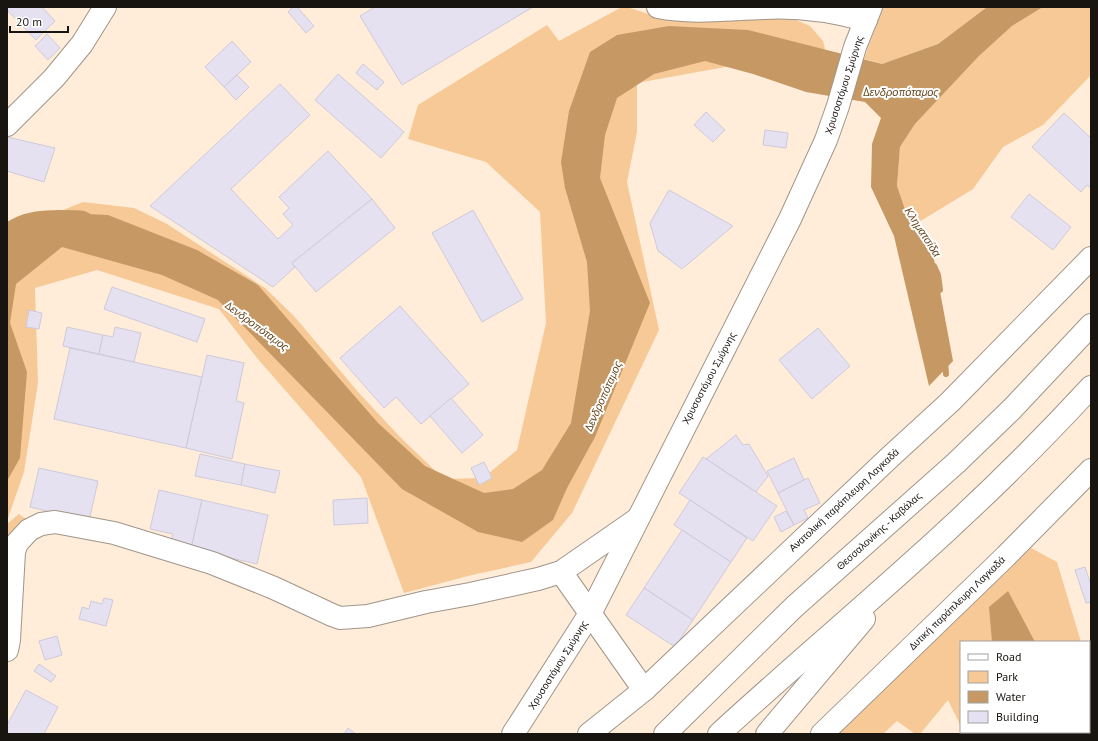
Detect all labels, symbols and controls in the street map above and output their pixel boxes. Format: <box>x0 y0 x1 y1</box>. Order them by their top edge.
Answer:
scale bar <box>10 8 68 34</box>
text: 20 m <box>16 14 42 29</box>
street label: Χρυσοστόμου Σμύρνης <box>822 34 866 136</box>
water label: Δενδροπόταμος <box>863 85 939 99</box>
water label: Κληματσίδα <box>902 205 945 260</box>
water label: Δενδροπόταμος <box>222 298 292 354</box>
street label: Χρυσοστόμου Σμύρνης <box>679 329 739 426</box>
water label: Δενδροπόταμος <box>581 358 625 433</box>
street label: Ανατολική παράπλευρη Λαγκαδά <box>786 445 902 554</box>
street label: Θεσσαλονίκης - Καβάλας <box>834 489 924 573</box>
street label: Δυτική παράπλευρη Λαγκαδά <box>906 553 1008 653</box>
street label: Χρυσοστόμου Σμύρνης <box>525 618 591 712</box>
legend <box>960 641 1090 733</box>
text: Road <box>996 649 1021 664</box>
text: Park <box>996 669 1018 684</box>
text: Water <box>996 689 1026 704</box>
text: Building <box>996 709 1039 724</box>

